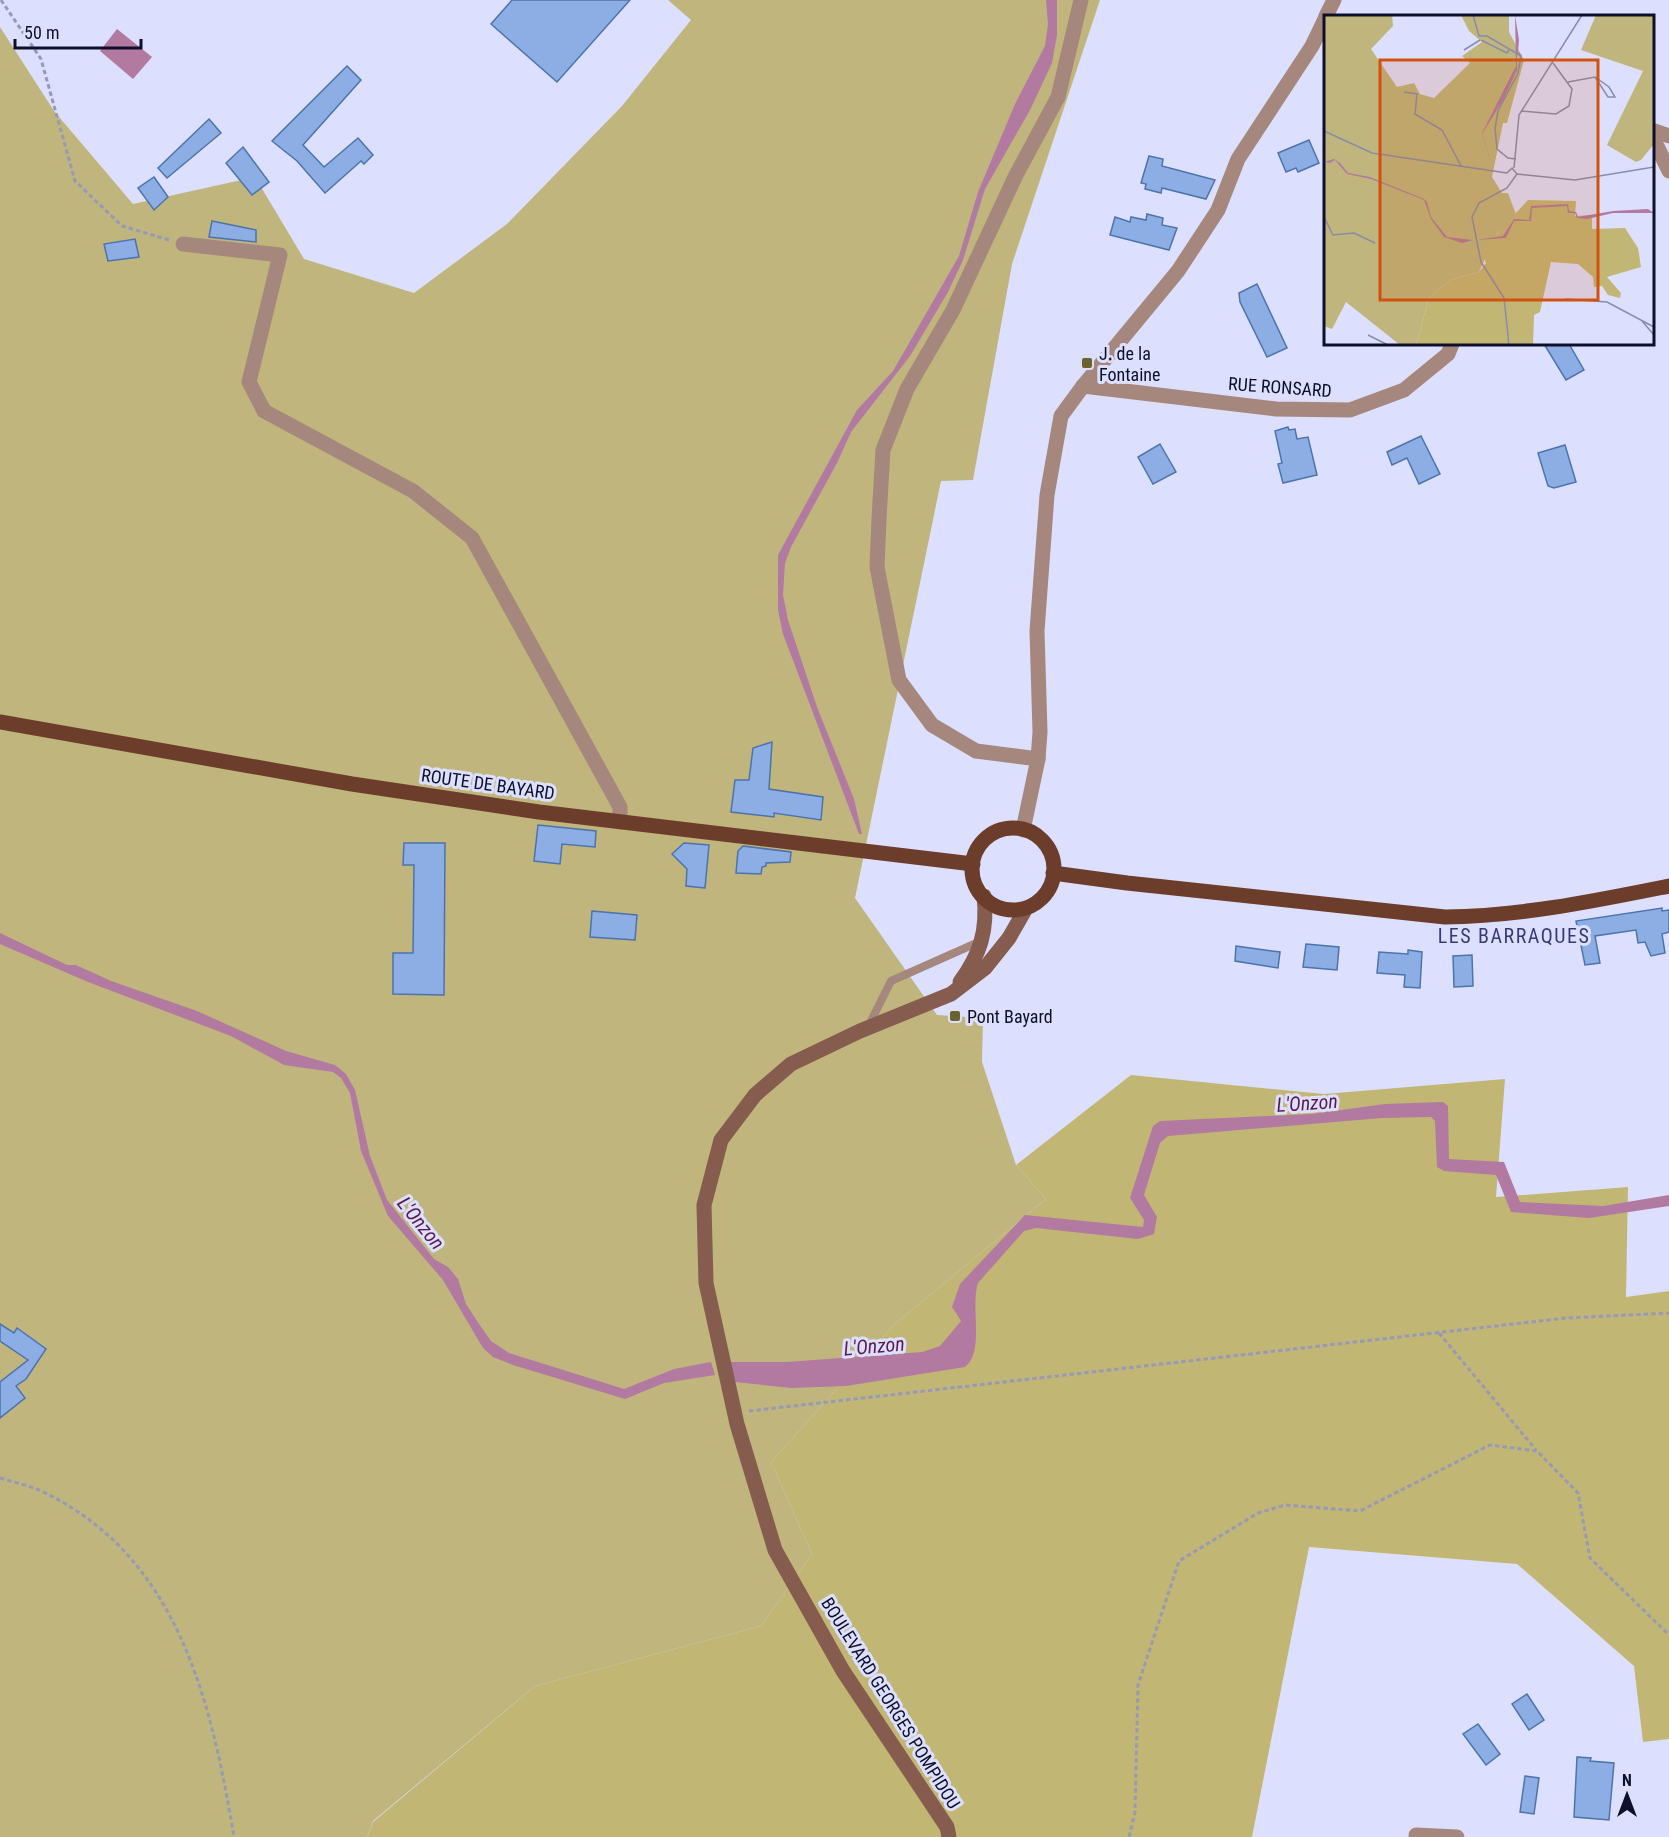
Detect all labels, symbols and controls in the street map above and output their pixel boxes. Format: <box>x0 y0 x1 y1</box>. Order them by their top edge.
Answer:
scale bar <box>15 12 141 50</box>
inset map <box>1324 15 1654 345</box>
text: 50 m <box>24 22 59 43</box>
place label: J. de la Fontaine <box>1099 343 1160 385</box>
marker: J. de la Fontaine <box>1080 356 1094 370</box>
street label: RUE RONSARD <box>1227 373 1333 401</box>
street label: ROUTE DE BAYARD <box>420 764 556 804</box>
district label: LES BARRAQUES <box>1438 924 1590 948</box>
place label: Pont Bayard <box>967 1006 1053 1027</box>
marker: Pont Bayard <box>948 1009 962 1023</box>
water label: L'Onzon <box>1276 1089 1338 1117</box>
water label: L'Onzon <box>392 1192 450 1254</box>
water label: L'Onzon <box>842 1331 906 1361</box>
street label: BOULEVARD GEORGES POMPIDOU <box>817 1594 965 1812</box>
north arrow <box>1597 1765 1657 1825</box>
text: N <box>1622 1771 1632 1790</box>

